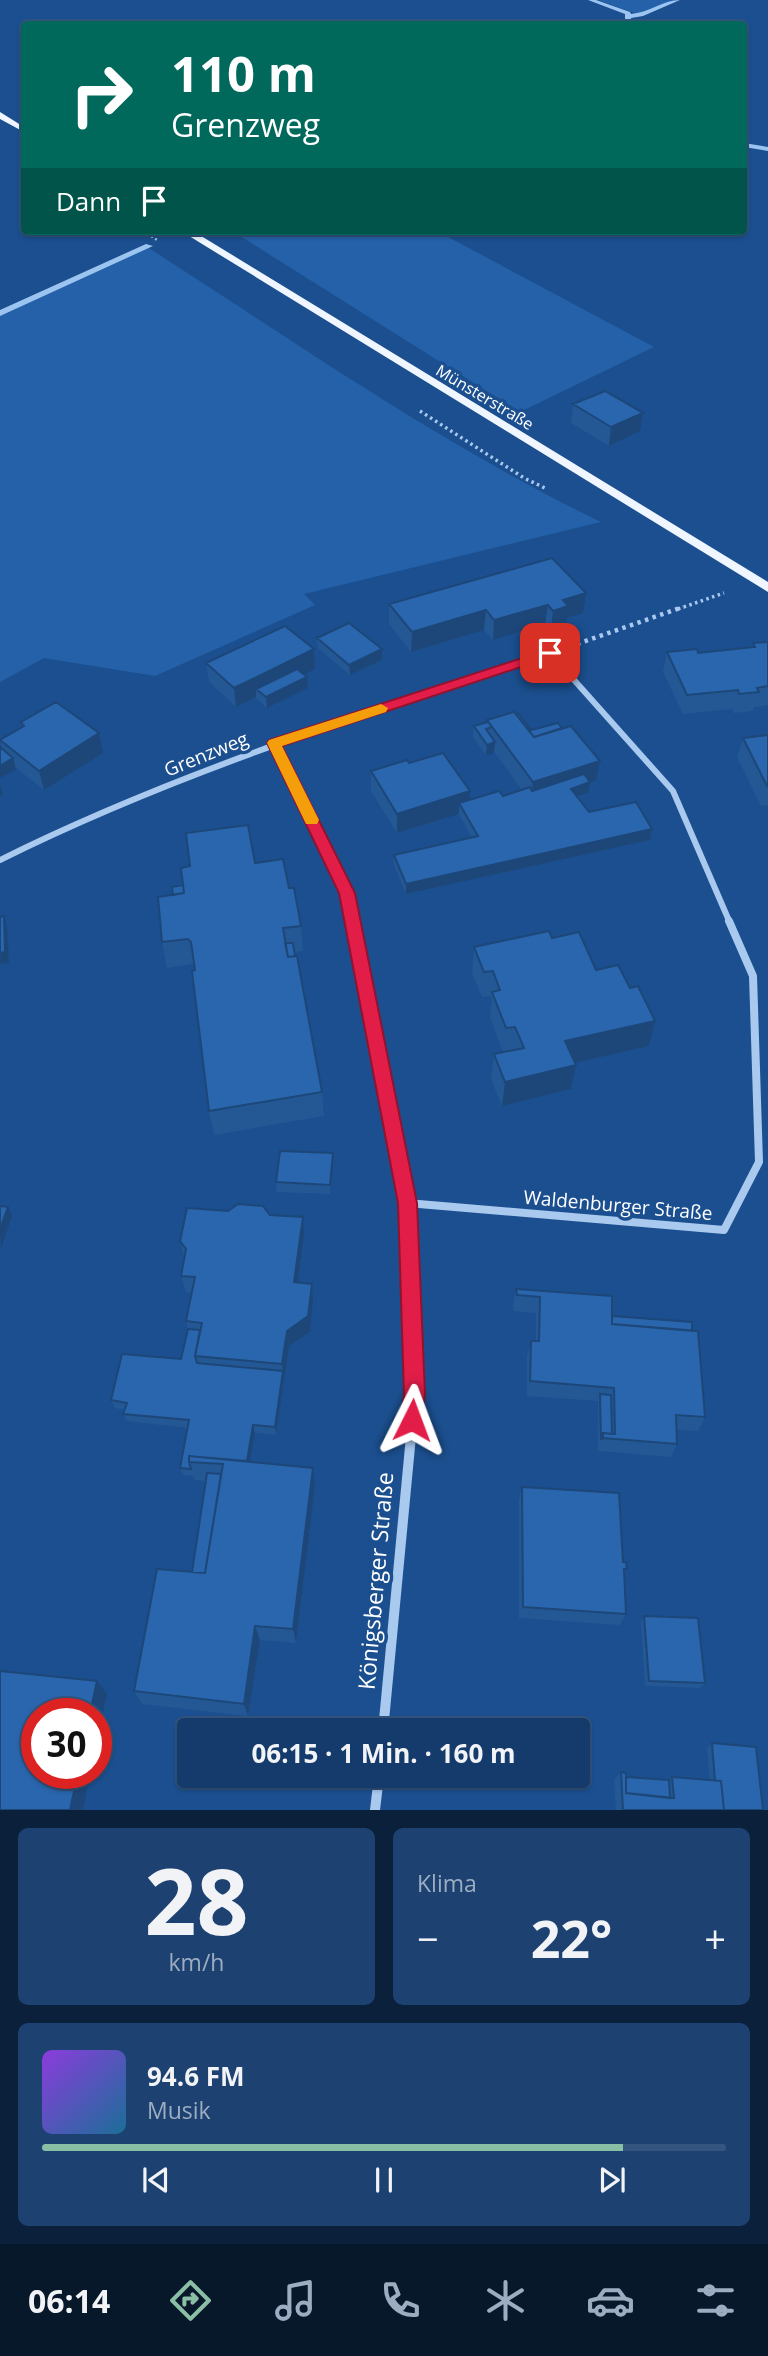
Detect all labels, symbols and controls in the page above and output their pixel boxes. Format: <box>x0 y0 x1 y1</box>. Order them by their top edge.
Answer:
text: 110 m <box>171 40 316 106</box>
icon: right <box>56 49 147 140</box>
text: Grenzweg <box>171 103 320 146</box>
icon: arrive <box>135 182 173 220</box>
text: Dann <box>56 183 121 219</box>
street label: Münsterstraße <box>432 359 538 435</box>
pin <box>520 623 580 683</box>
icon: arrive <box>531 634 569 672</box>
street label: Grenzweg <box>160 725 252 783</box>
street label: Waldenburger Straße <box>522 1184 714 1226</box>
position arrow <box>375 1383 449 1457</box>
street label: Königsberger Straße <box>350 1471 400 1691</box>
speed limit sign: 30 <box>21 1698 112 1789</box>
text: 06:15 · 1 Min. · 160 m <box>251 1735 516 1771</box>
text: 28 <box>144 1838 249 1962</box>
text: Klima <box>417 1867 477 1899</box>
text: 22° <box>531 1902 612 1973</box>
text: − <box>417 1912 439 1964</box>
text: + <box>704 1912 726 1964</box>
text: km/h <box>169 1946 224 1978</box>
text: 94.6 FM <box>147 2058 245 2094</box>
text: Musik <box>147 2094 211 2126</box>
icon: previous <box>137 2161 175 2199</box>
icon: pause <box>365 2161 403 2199</box>
icon: next <box>593 2161 631 2199</box>
icon: directions <box>166 2276 215 2325</box>
icon: music <box>271 2276 320 2325</box>
icon: phone <box>376 2276 425 2325</box>
icon: climate <box>481 2276 530 2325</box>
icon: car <box>586 2276 635 2325</box>
icon: filters <box>691 2276 740 2325</box>
text: 06:14 <box>28 2279 110 2322</box>

